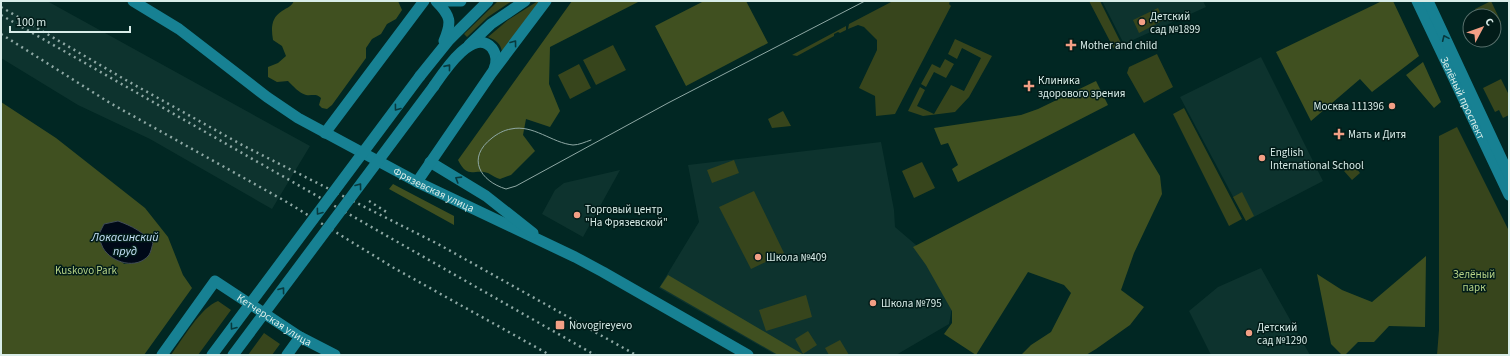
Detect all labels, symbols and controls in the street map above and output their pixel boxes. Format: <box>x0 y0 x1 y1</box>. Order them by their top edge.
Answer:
scale bar <box>10 8 130 34</box>
north arrow <box>1462 8 1502 48</box>
place label: Детский сад №1899 <box>1150 9 1200 37</box>
text: 100 m <box>16 14 46 31</box>
text: С <box>1481 14 1497 30</box>
marker: Детский сад №1899 <box>1137 17 1147 27</box>
one-way arrow <box>1442 35 1450 42</box>
place label: Mother and child <box>1080 38 1157 53</box>
marker: Mother and child <box>1065 39 1077 51</box>
one-way arrow <box>509 40 517 47</box>
street label: Зелёный проспект <box>1436 54 1488 142</box>
one-way arrow <box>443 65 450 72</box>
place label: Клиника здорового зрения <box>1038 73 1125 101</box>
marker: Клиника здорового зрения <box>1023 80 1035 92</box>
place label: Москва 111396 <box>1313 99 1385 114</box>
marker: Москва 111396 <box>1387 101 1397 111</box>
one-way arrow <box>394 103 401 110</box>
place label: Мать и Дитя <box>1348 127 1406 142</box>
marker: Мать и Дитя <box>1333 128 1345 140</box>
place label: English International School <box>1270 145 1364 173</box>
marker: English International School <box>1257 153 1267 163</box>
street label: Фрязевская улица <box>390 164 477 216</box>
one-way arrow <box>455 176 462 184</box>
one-way arrow <box>355 183 362 190</box>
place label: Торговый центр "На Фрязевской" <box>585 202 668 230</box>
one-way arrow <box>317 207 324 214</box>
marker: Торговый центр "На Фрязевской" <box>572 210 582 220</box>
water label: Локасинский пруд <box>91 229 158 260</box>
place label: Школа №409 <box>766 250 827 265</box>
marker: Школа №409 <box>753 252 763 262</box>
park label: Kuskovo Park <box>55 263 117 278</box>
park label: Зелёный парк <box>1453 267 1495 295</box>
one-way arrow <box>277 287 285 294</box>
street label: Кетчерская улица <box>234 290 314 350</box>
place label: Школа №795 <box>881 296 942 311</box>
marker: Школа №795 <box>868 298 878 308</box>
place label: Novogireyevo <box>569 318 632 333</box>
marker: Novogireyevo <box>554 319 566 331</box>
place label: Детский сад №1290 <box>1257 320 1307 348</box>
one-way arrow <box>231 323 238 330</box>
marker: Детский сад №1290 <box>1244 328 1254 338</box>

